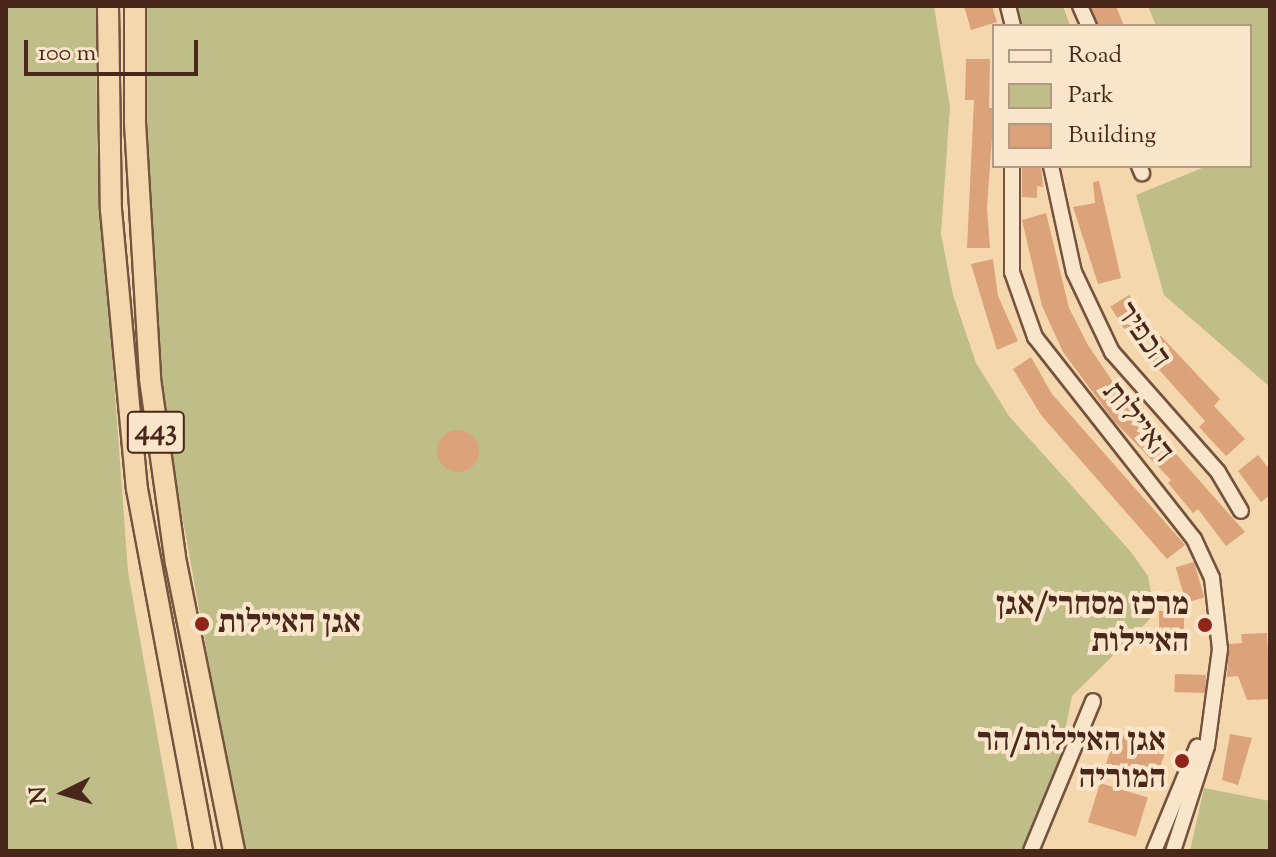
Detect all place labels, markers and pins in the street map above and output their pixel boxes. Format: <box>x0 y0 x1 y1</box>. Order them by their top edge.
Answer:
place label: מרכז מסחרי/אגן האיילות <box>996 588 1189 663</box>
place label: אגן האיילות <box>218 605 361 643</box>
marker: אגן האיילות <box>193 615 211 633</box>
marker: מרכז מסחרי/אגן האיילות <box>1196 616 1214 634</box>
place label: אגן האיילות/הר המוריה <box>977 724 1166 799</box>
marker: אגן האיילות/הר המוריה <box>1173 752 1191 770</box>

